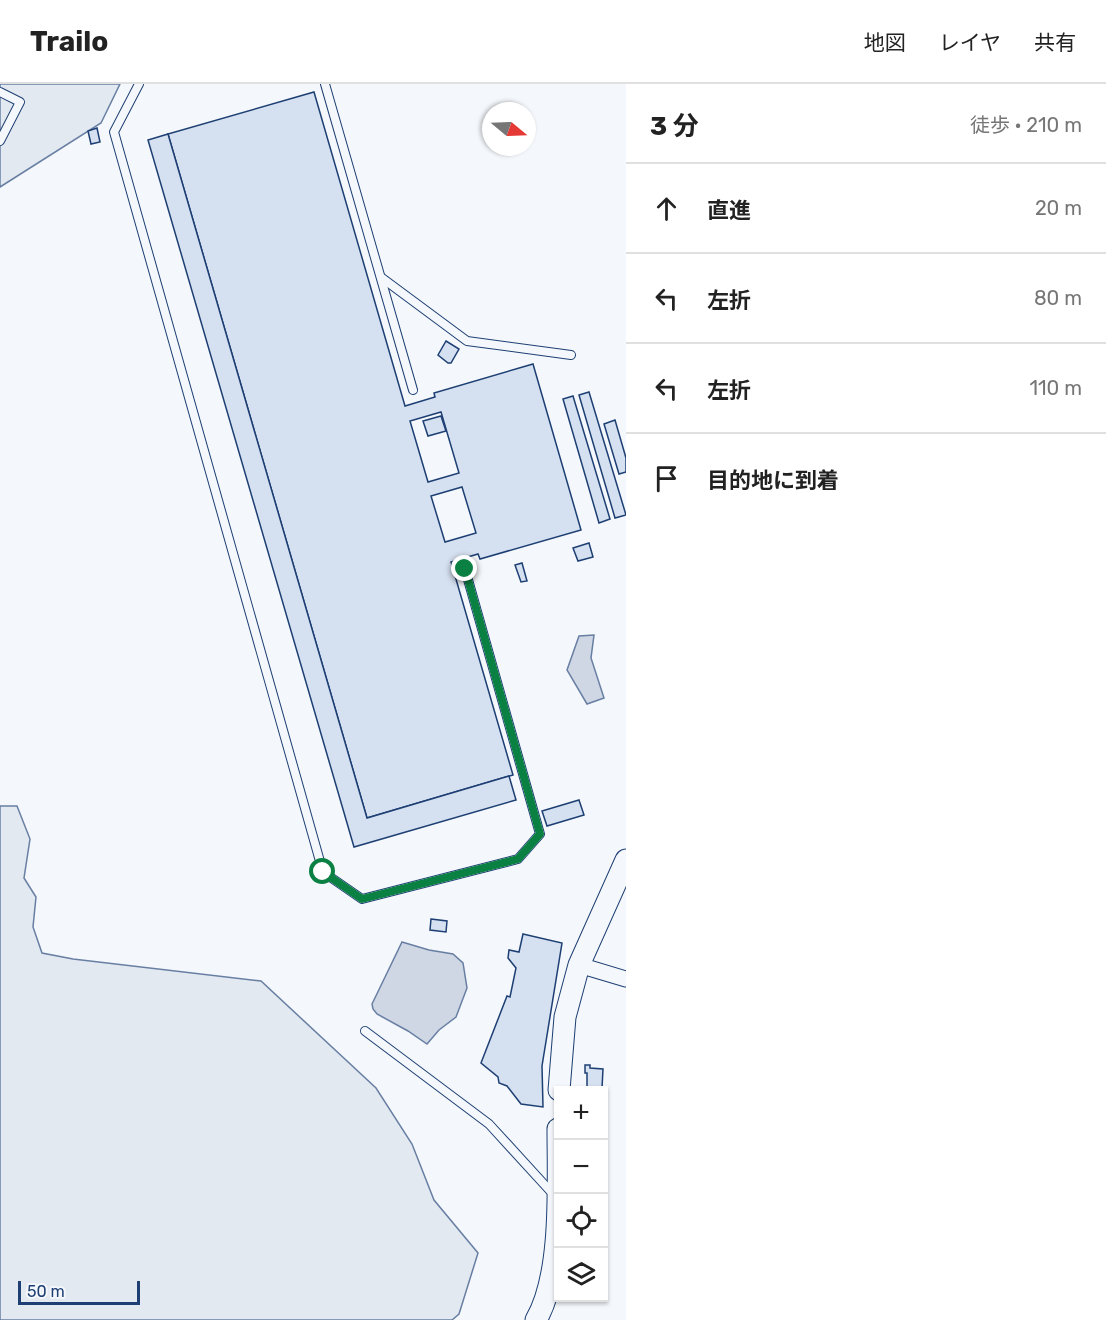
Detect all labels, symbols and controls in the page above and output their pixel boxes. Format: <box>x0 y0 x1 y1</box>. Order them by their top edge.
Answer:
text: Trailo <box>30 25 108 58</box>
text: 地図 <box>864 30 906 55</box>
text: レイヤ <box>939 30 1001 55</box>
text: 共有 <box>1034 30 1076 55</box>
north arrow <box>482 102 536 156</box>
text: 3 分 <box>650 111 699 142</box>
text: 徒歩 · 210 m <box>970 113 1082 137</box>
icon: ahead <box>650 192 683 225</box>
text: 20 m <box>1035 196 1082 220</box>
text: 直進 <box>707 197 751 224</box>
icon: left <box>650 282 683 315</box>
text: 80 m <box>1034 286 1082 310</box>
text: 左折 <box>707 287 751 314</box>
icon: left <box>650 372 683 405</box>
text: 110 m <box>1030 376 1082 400</box>
text: 左折 <box>707 377 751 404</box>
icon: arrive <box>650 462 683 495</box>
text: 目的地に到着 <box>707 467 839 494</box>
route end <box>451 555 477 581</box>
route start <box>309 858 335 884</box>
map controls <box>554 1086 608 1302</box>
button: + <box>554 1086 608 1140</box>
button: − <box>554 1140 608 1194</box>
button: locate <box>554 1194 608 1248</box>
button: layers <box>554 1248 608 1302</box>
scale bar <box>18 1278 140 1306</box>
text: 50 m <box>27 1282 65 1301</box>

